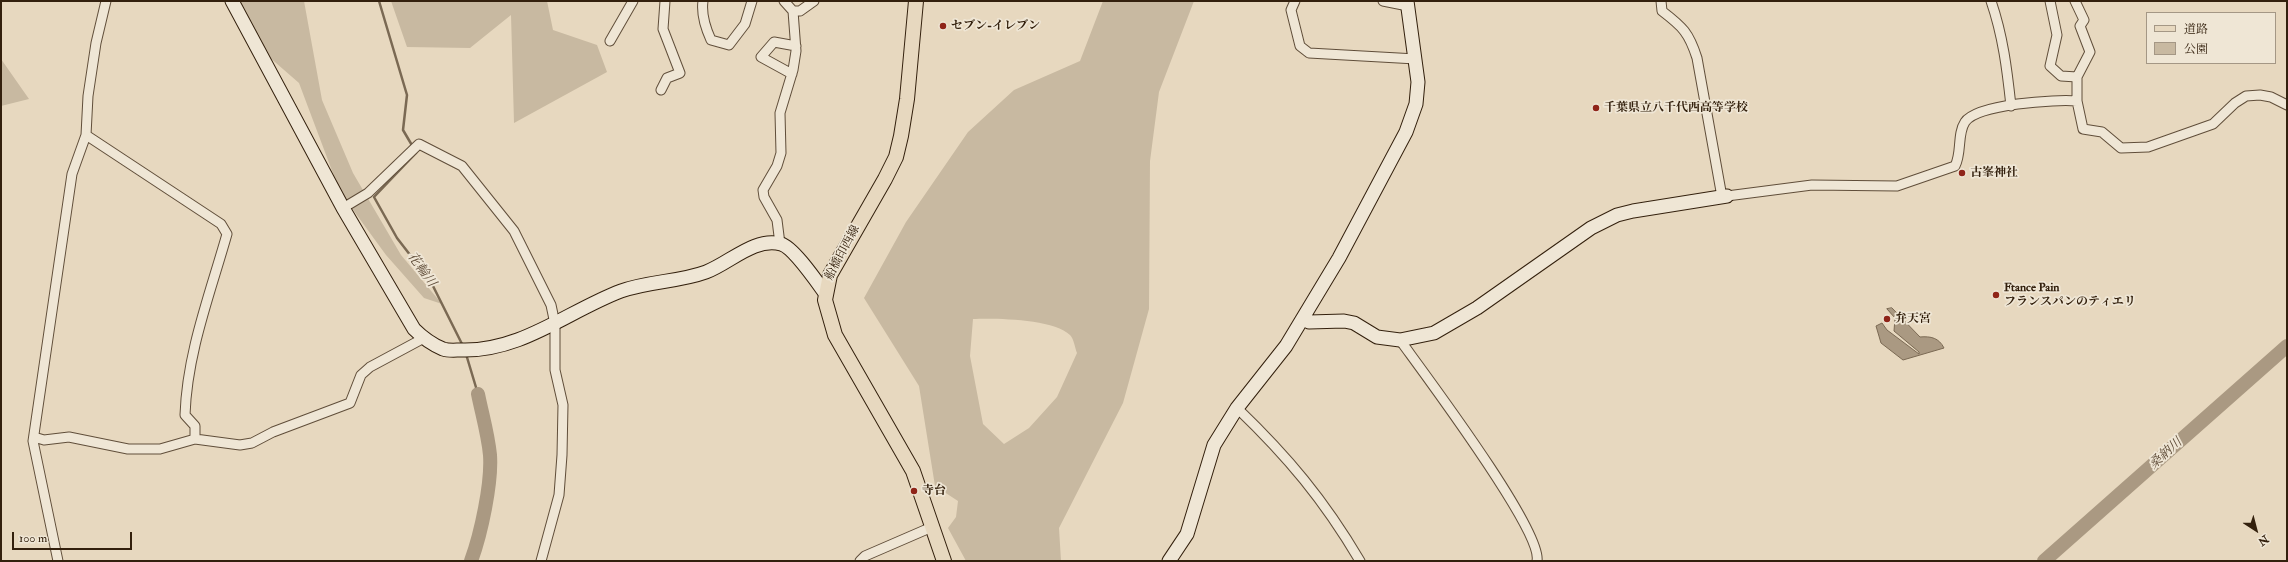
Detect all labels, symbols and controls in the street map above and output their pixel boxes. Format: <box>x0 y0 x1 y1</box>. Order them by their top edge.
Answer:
legend <box>2146 12 2276 64</box>
place label: セブン-イレブン <box>951 19 1040 33</box>
marker: セブン-イレブン <box>938 21 948 31</box>
text: 道路 <box>2184 22 2208 37</box>
text: 公園 <box>2184 42 2208 57</box>
place label: 千葉県立八千代西高等学校 <box>1604 101 1748 115</box>
marker: 千葉県立八千代西高等学校 <box>1591 103 1601 113</box>
place label: 古峯神社 <box>1970 166 2018 180</box>
marker: 古峯神社 <box>1957 168 1967 178</box>
street label: 船橋印西線 <box>823 223 863 283</box>
water label: 花輪川 <box>403 250 439 290</box>
place label: Ftance Pain フランスパンのティエリ <box>2004 281 2136 309</box>
marker: Ftance Pain フランスパンのティエリ <box>1991 290 2001 300</box>
place label: 弁天宮 <box>1895 312 1931 326</box>
marker: 弁天宮 <box>1882 314 1892 324</box>
water label: 桑納川 <box>2146 435 2186 473</box>
place label: 寺台 <box>922 484 946 498</box>
marker: 寺台 <box>909 486 919 496</box>
north arrow <box>2236 510 2276 550</box>
scale bar <box>14 524 134 550</box>
text: 100 m <box>19 531 47 546</box>
text: N <box>2256 532 2271 548</box>

